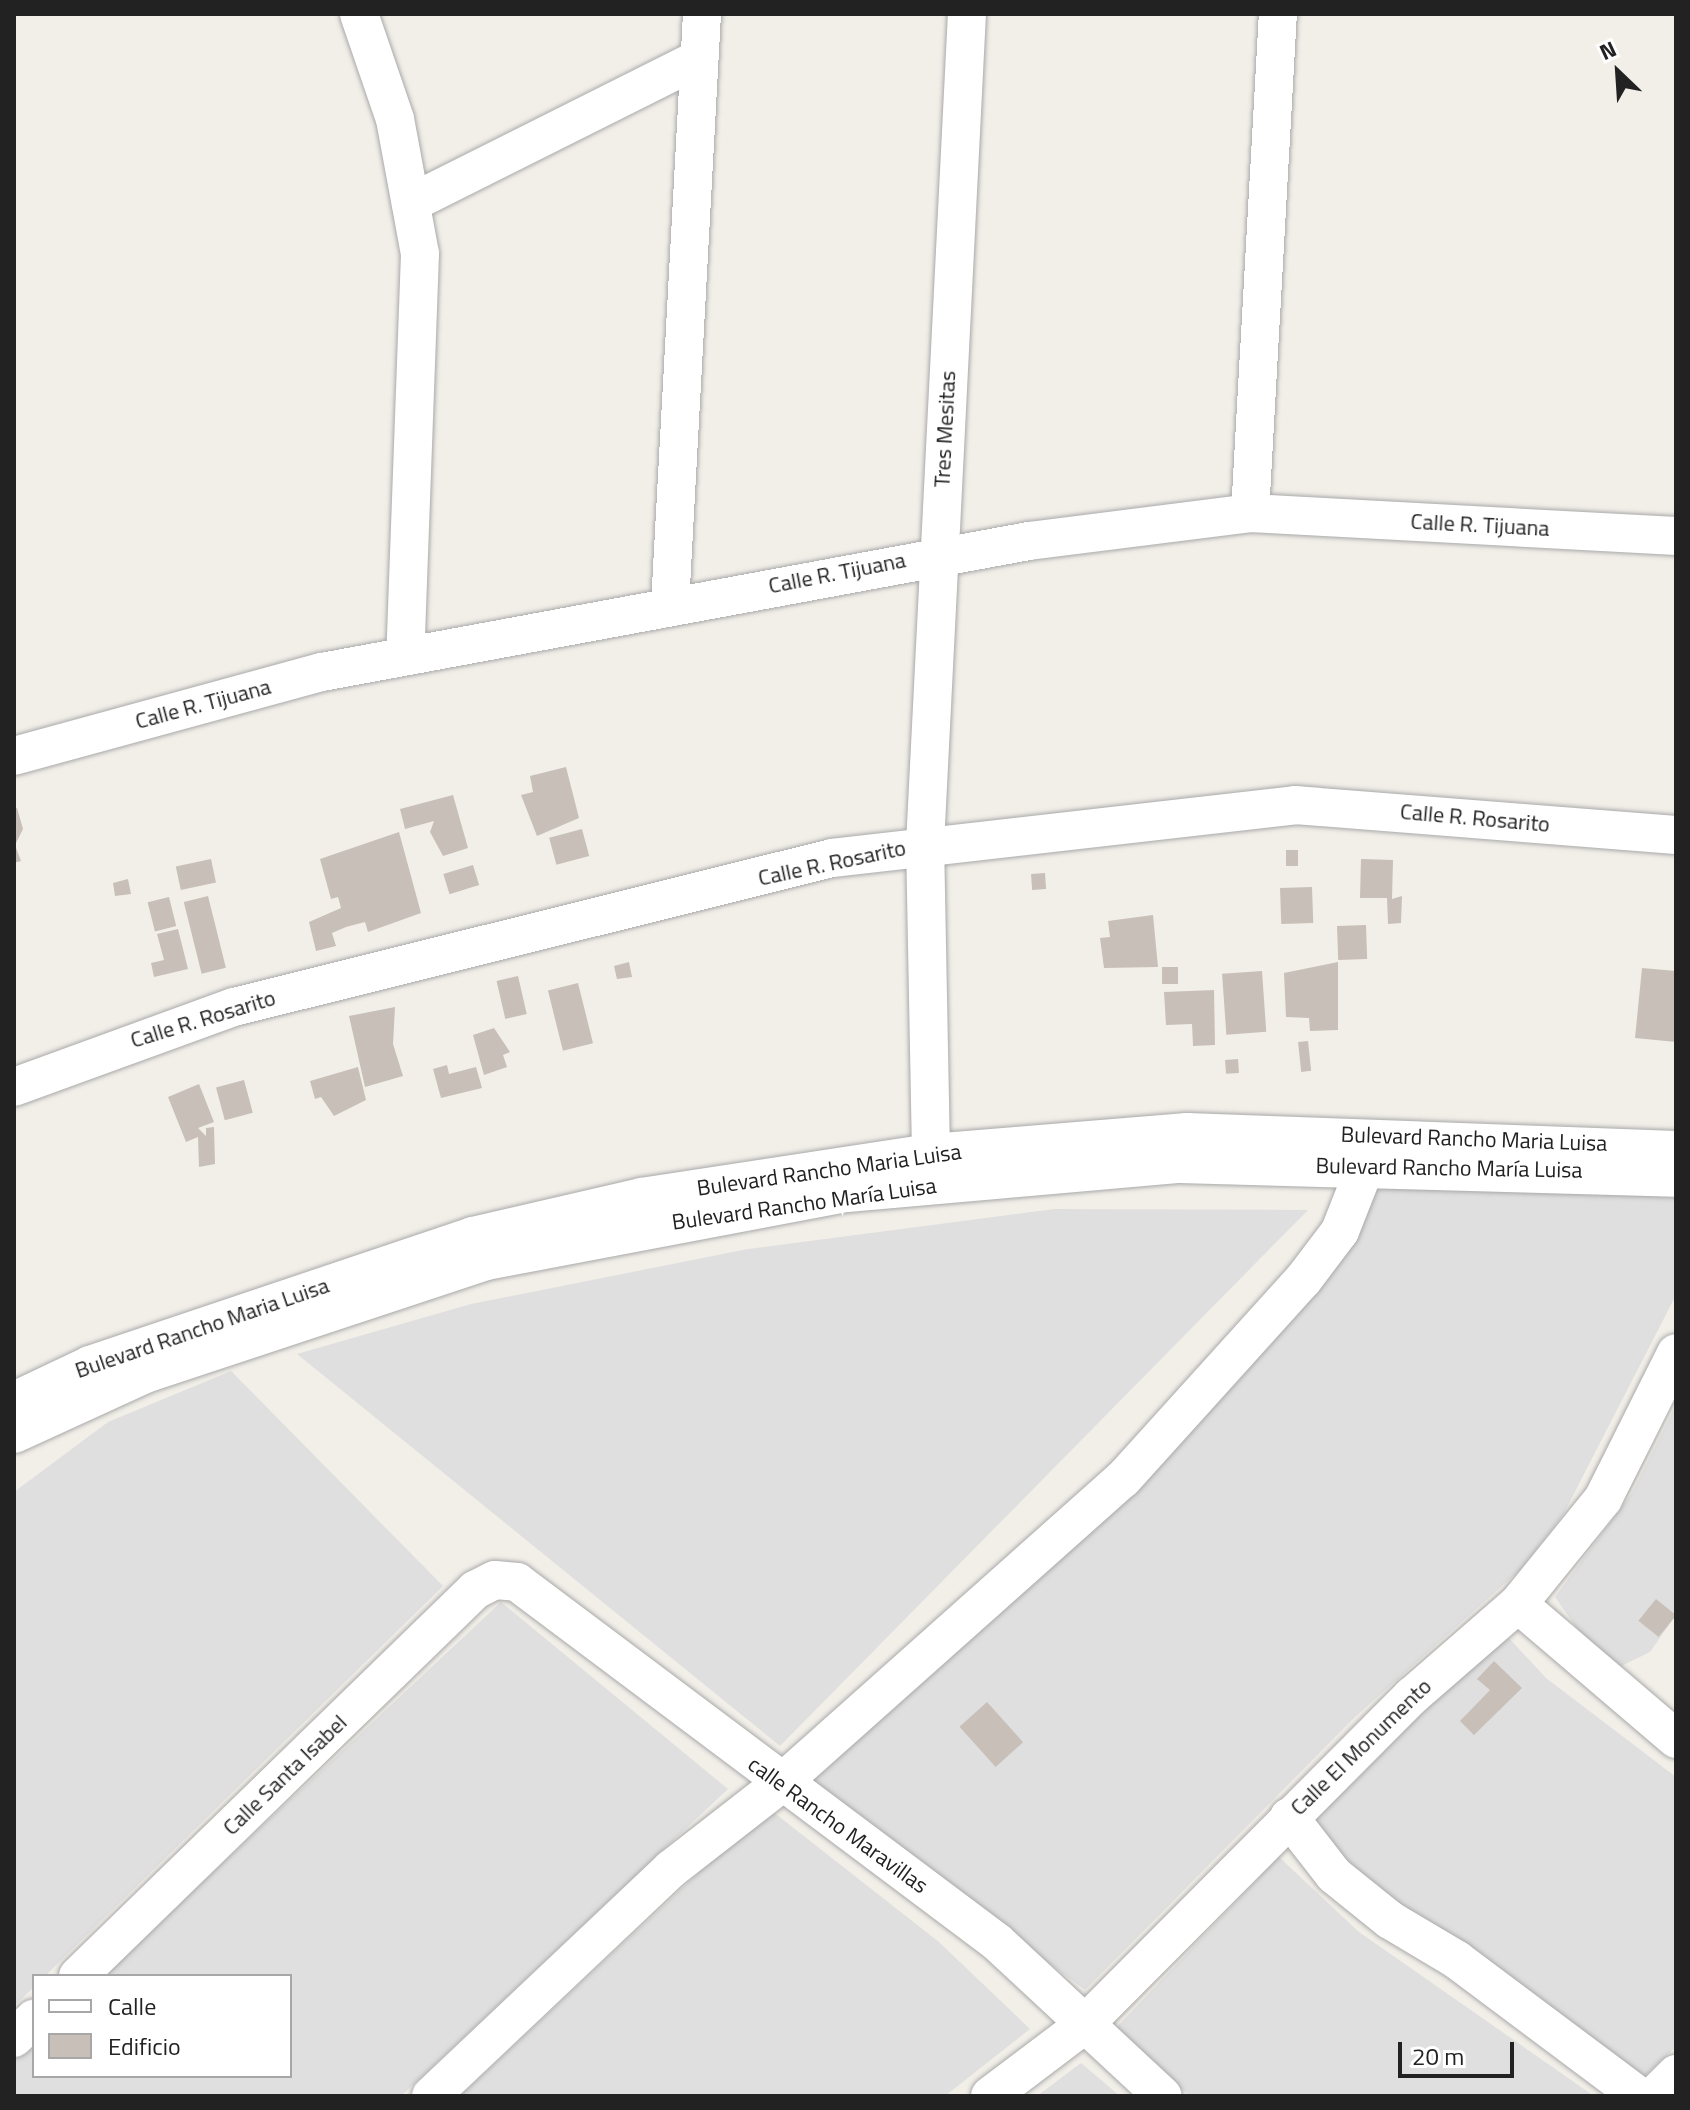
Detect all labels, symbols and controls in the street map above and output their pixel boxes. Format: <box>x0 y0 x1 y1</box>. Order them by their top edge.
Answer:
north arrow <box>1578 32 1658 112</box>
text: N <box>1594 32 1622 69</box>
street label: Tres Mesitas <box>929 370 961 488</box>
street label: Calle R. Tijuana <box>1410 508 1550 542</box>
street label: Calle R. Tijuana <box>766 547 908 599</box>
street label: Calle R. Tijuana <box>132 673 274 735</box>
street label: Calle R. Rosarito <box>1399 798 1551 838</box>
street label: Calle R. Rosarito <box>756 834 908 892</box>
street label: Calle R. Rosarito <box>127 984 279 1054</box>
street label: Bulevard Rancho Maria Luisa <box>1340 1121 1608 1157</box>
street label: Bulevard Rancho Maria Luisa <box>695 1138 963 1202</box>
street label: Bulevard Rancho María Luisa <box>1315 1152 1583 1184</box>
street label: Bulevard Rancho María Luisa <box>670 1172 938 1236</box>
street label: Bulevard Rancho Maria Luisa <box>72 1272 332 1384</box>
street label: Calle El Monumento <box>1285 1673 1437 1821</box>
street label: Calle Santa Isabel <box>218 1709 352 1841</box>
street label: calle Rancho Maravillas <box>743 1751 933 1899</box>
legend <box>32 1974 292 2078</box>
text: Calle <box>108 1988 156 2024</box>
scale bar <box>1402 2026 1518 2076</box>
text: Edificio <box>108 2028 181 2064</box>
text: 20 m <box>1412 2038 1464 2074</box>

